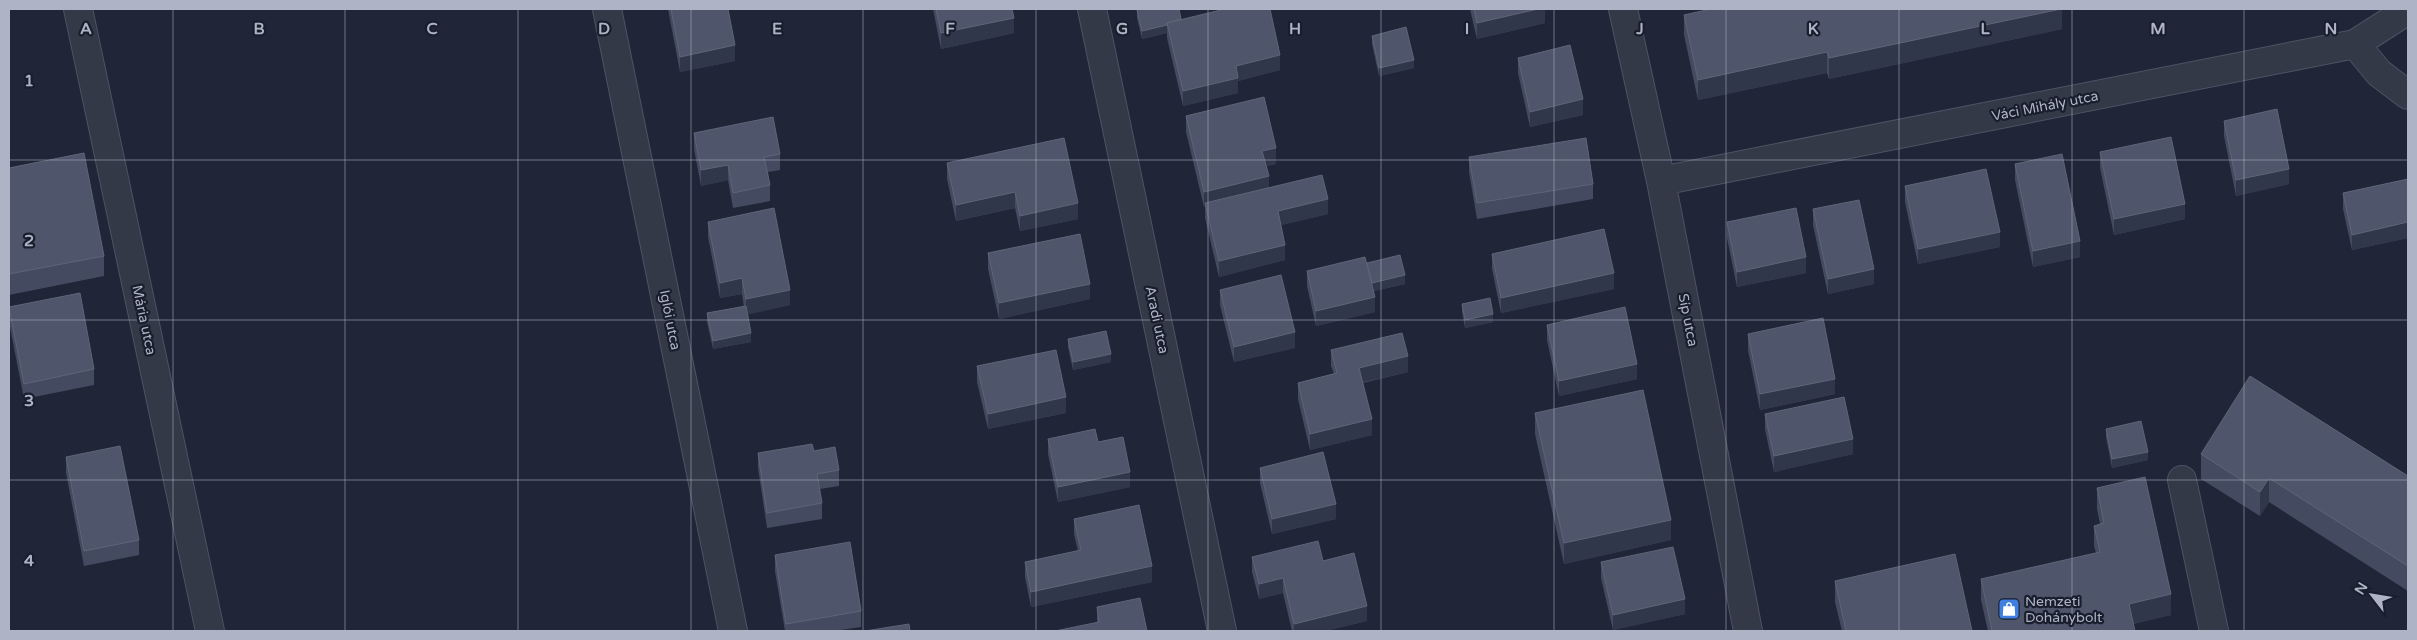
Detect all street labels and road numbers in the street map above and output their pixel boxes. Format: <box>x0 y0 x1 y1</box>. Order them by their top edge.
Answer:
street label: Váci Mihály utca <box>1990 87 2100 125</box>
street label: Mária utca <box>128 284 160 356</box>
street label: Aradi utca <box>1142 285 1172 355</box>
street label: Iglói utca <box>656 289 684 351</box>
street label: Síp utca <box>1675 292 1701 348</box>

